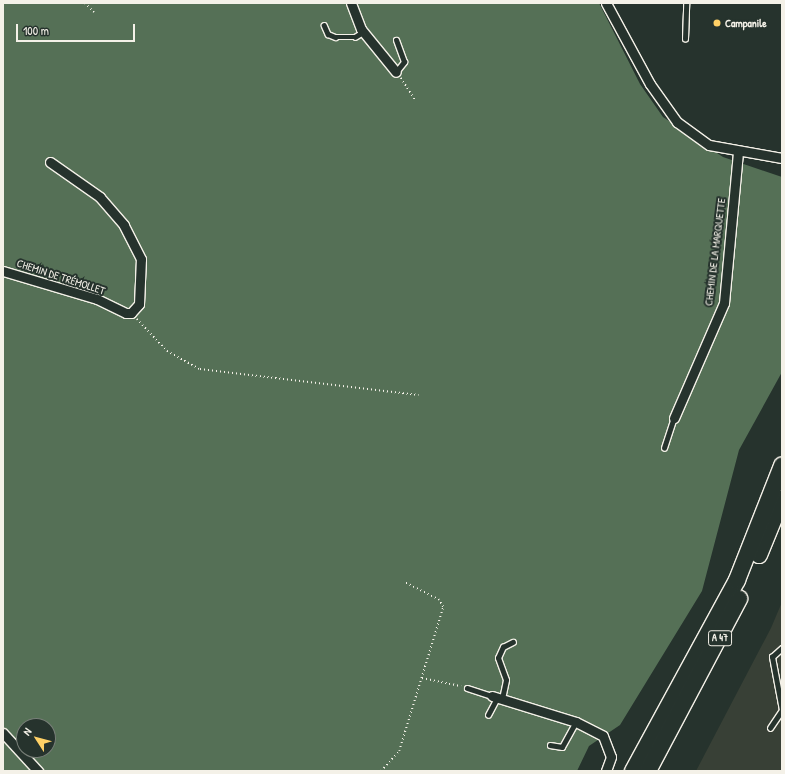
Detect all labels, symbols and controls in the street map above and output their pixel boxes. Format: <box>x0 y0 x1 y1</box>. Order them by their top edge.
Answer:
scale bar <box>18 16 137 42</box>
place label: Campanile <box>725 16 767 30</box>
marker: Campanile <box>712 18 722 28</box>
text: 100 m <box>23 22 49 39</box>
street label: CHEMIN DE LA MARQUETTE <box>702 197 728 307</box>
street label: CHEMIN DE TRÉMOLLET <box>15 257 107 297</box>
road number: A 47 <box>708 630 732 646</box>
north arrow <box>16 718 56 758</box>
text: N <box>20 725 34 738</box>

